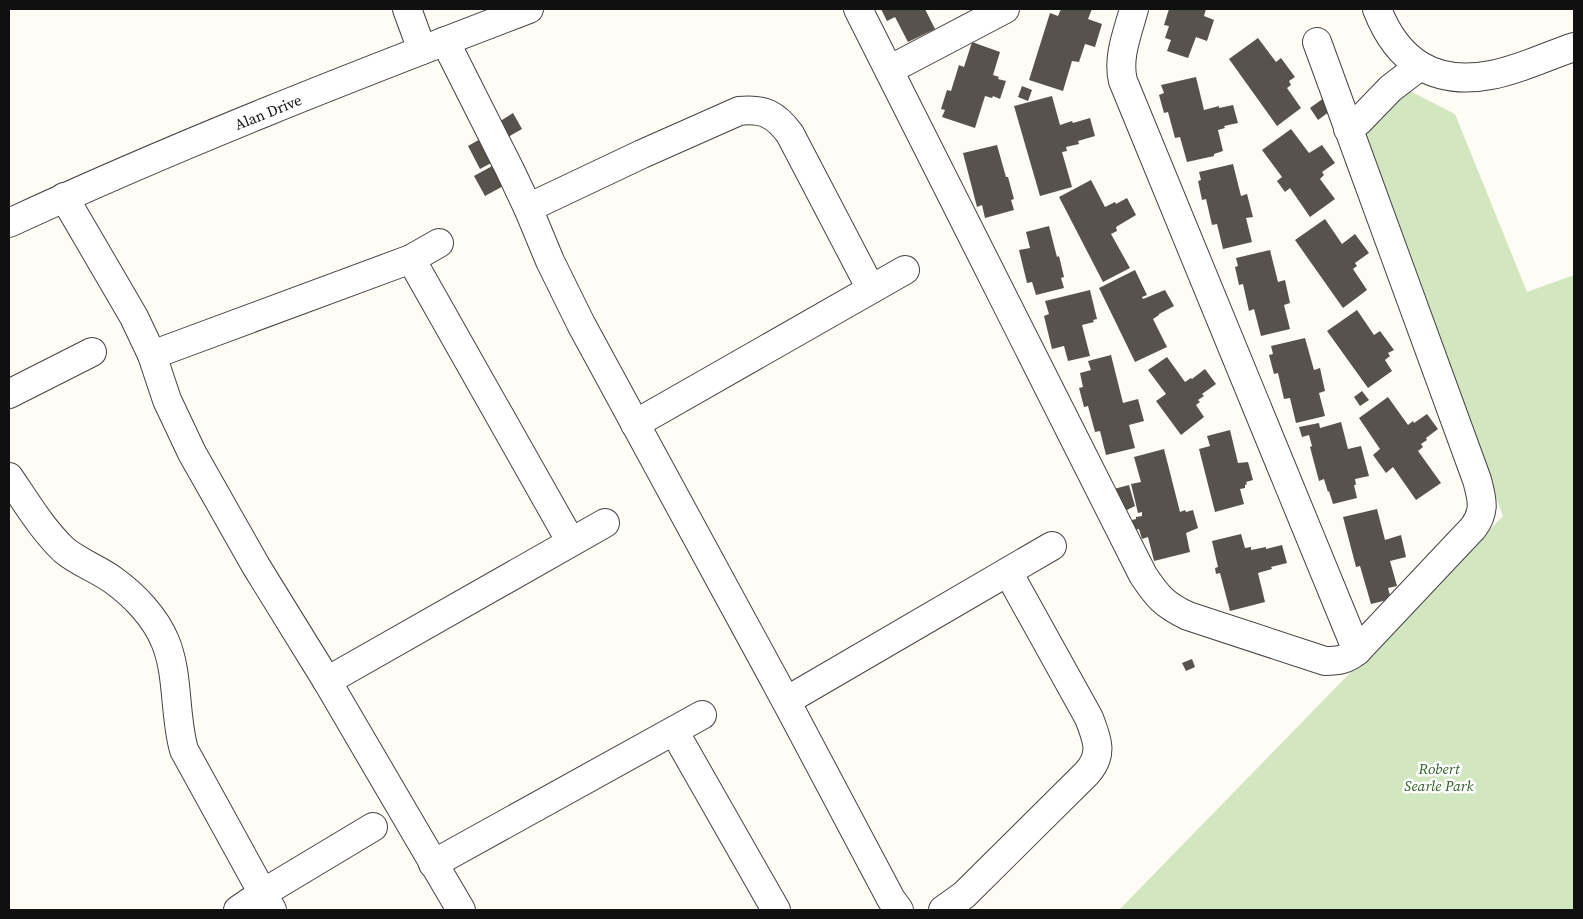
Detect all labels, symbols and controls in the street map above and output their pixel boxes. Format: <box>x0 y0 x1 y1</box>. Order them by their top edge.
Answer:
street label: Alan Drive <box>231 89 305 135</box>
park label: Robert Searle Park <box>1404 758 1475 796</box>

